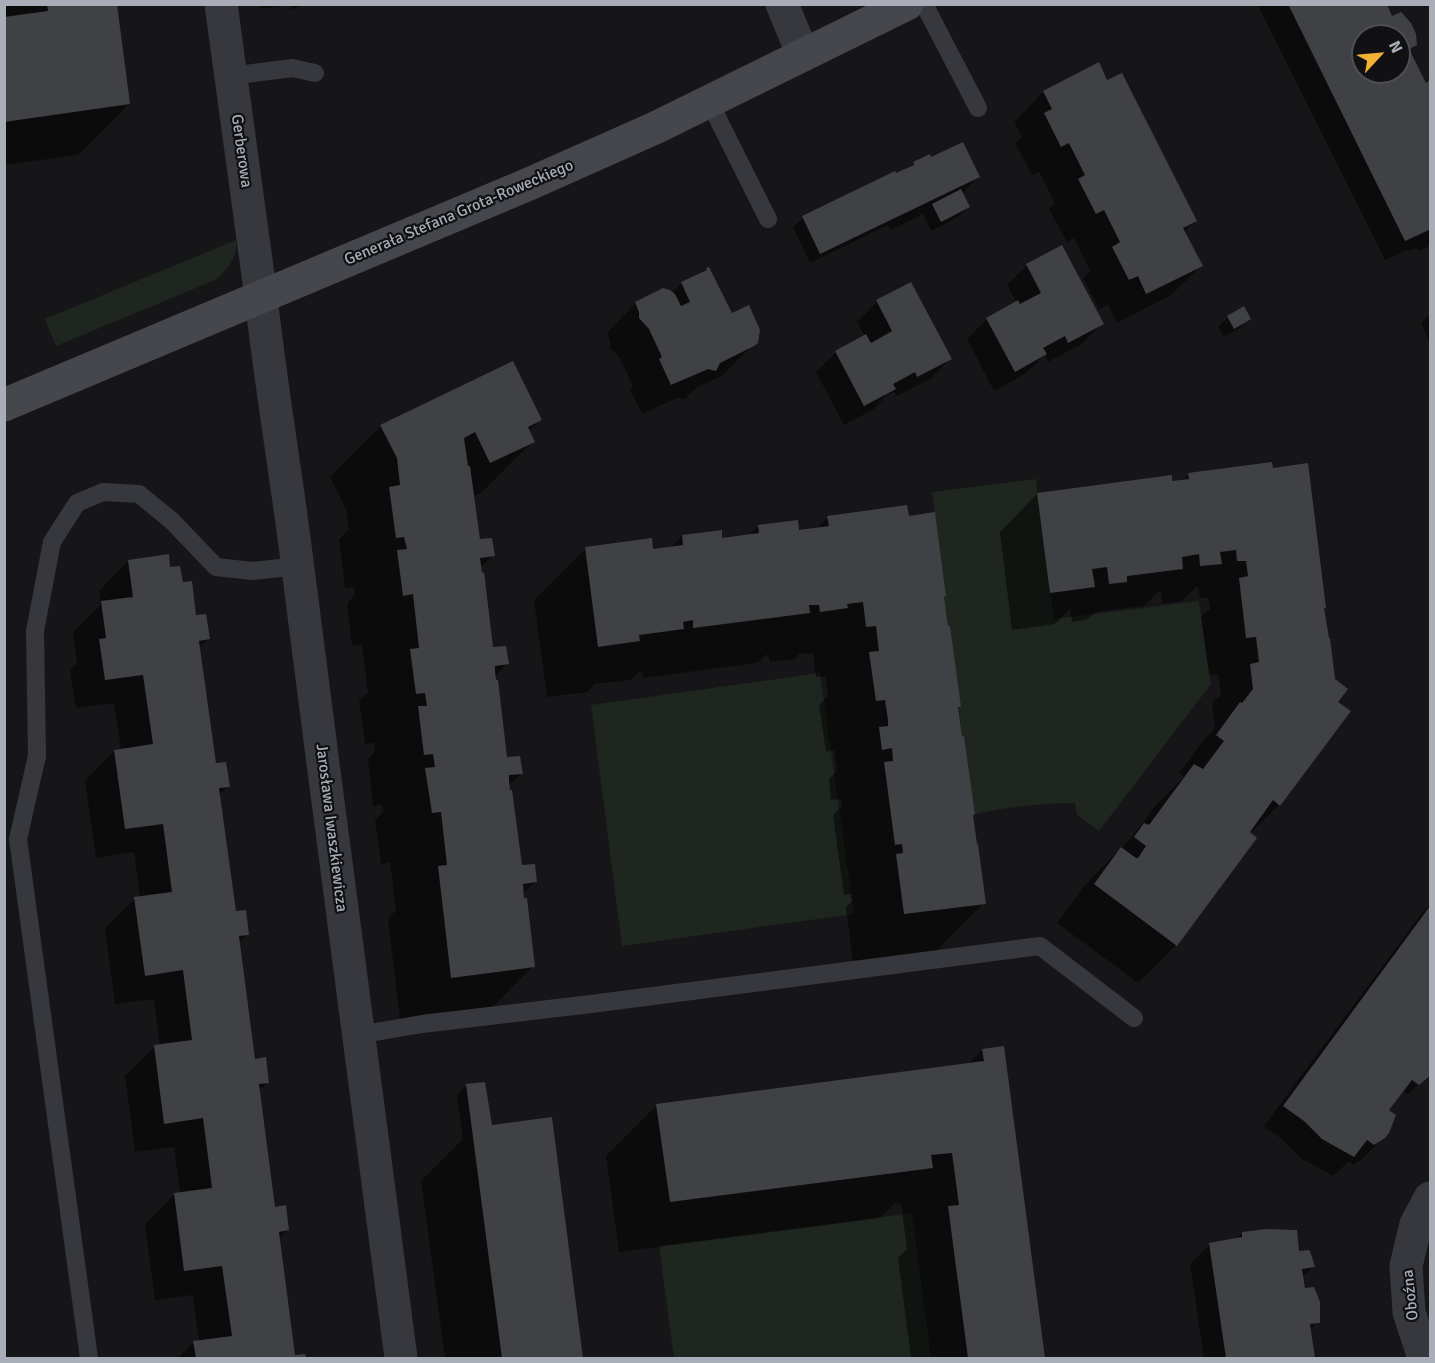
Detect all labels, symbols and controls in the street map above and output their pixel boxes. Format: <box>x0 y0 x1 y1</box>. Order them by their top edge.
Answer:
north arrow <box>1351 24 1411 84</box>
text: N <box>1384 38 1407 56</box>
street label: Gerberowa <box>226 113 256 189</box>
street label: Generała Stefana Grota-Roweckiego <box>342 156 576 270</box>
street label: Jarosława Iwaszkiewicza <box>311 743 351 913</box>
street label: Oboźna <box>1399 1269 1423 1321</box>

